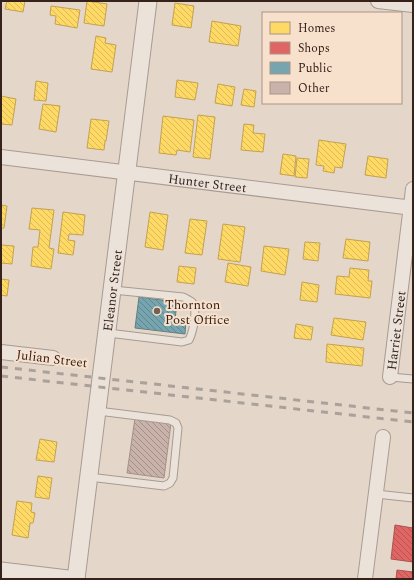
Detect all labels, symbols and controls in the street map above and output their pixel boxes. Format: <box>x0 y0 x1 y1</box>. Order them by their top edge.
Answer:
legend <box>262 12 402 104</box>
text: Homes <box>298 19 336 38</box>
text: Shops <box>298 39 330 58</box>
text: Public <box>298 59 332 78</box>
text: Other <box>298 79 330 98</box>
street label: Hunter Street <box>167 169 248 198</box>
street label: Eleanor Street <box>98 248 128 332</box>
street label: Harriet Street <box>382 289 412 371</box>
place label: Thornton Post Office <box>165 295 230 330</box>
marker: Thornton Post Office <box>152 306 162 316</box>
street label: Julian Street <box>15 345 89 373</box>

